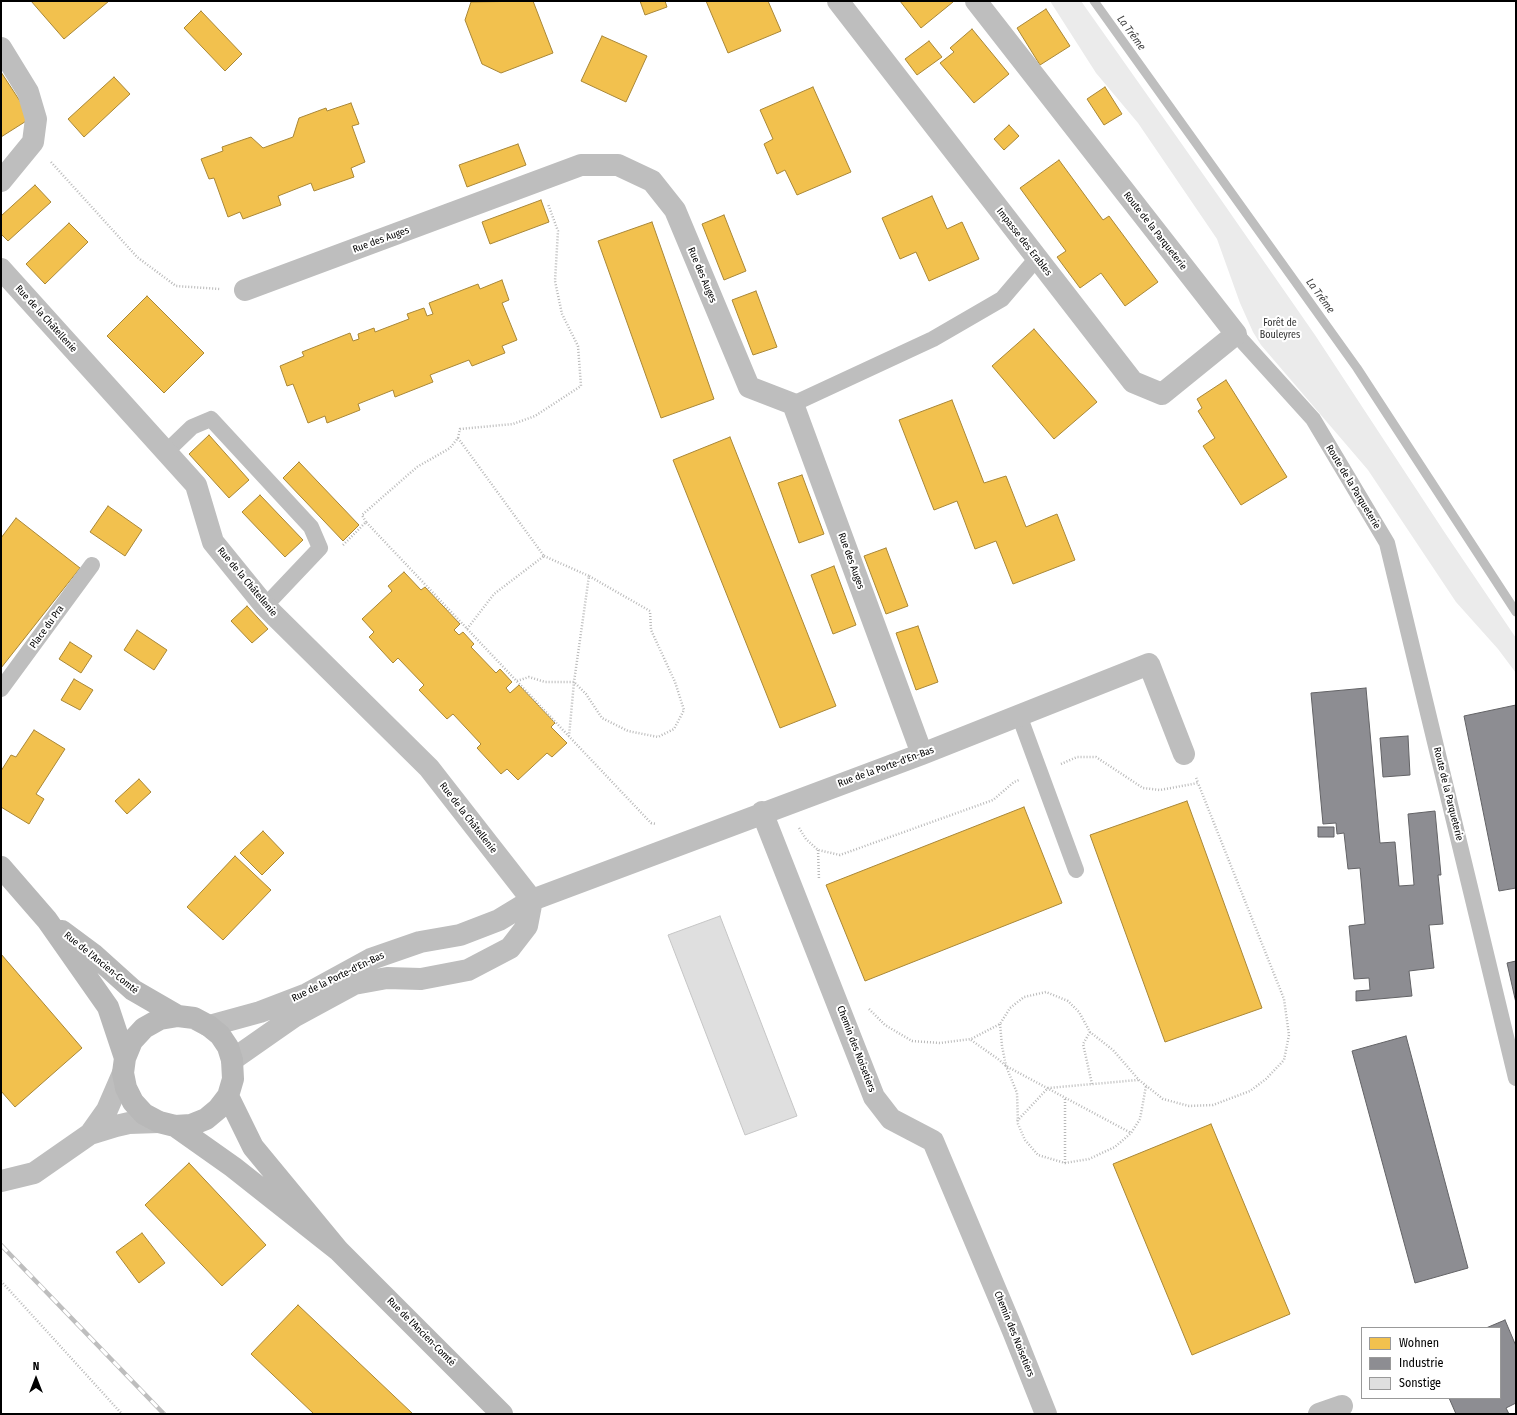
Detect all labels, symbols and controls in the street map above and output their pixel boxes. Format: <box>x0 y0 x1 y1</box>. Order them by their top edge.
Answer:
water label: La Trême <box>1114 13 1148 53</box>
street label: Route de la Parqueterie <box>1121 189 1189 273</box>
street label: Impasse des Erables <box>994 206 1054 278</box>
street label: Rue des Auges <box>351 224 411 256</box>
street label: Rue des Auges <box>685 245 719 305</box>
water label: La Trême <box>1303 276 1337 316</box>
street label: Rue de la Châtellenie <box>13 283 79 355</box>
park label: Forêt de Bouleyres <box>1260 317 1300 340</box>
street label: Route de la Parqueterie <box>1323 443 1383 531</box>
street label: Rue des Auges <box>835 531 867 591</box>
street label: Rue de la Châtellenie <box>215 545 279 619</box>
street label: Place du Pra <box>27 603 67 651</box>
street label: Rue de la Porte-d'En-Bas <box>836 744 936 790</box>
street label: Route de la Parqueterie <box>1431 746 1465 842</box>
street label: Rue de la Châtellenie <box>437 780 499 856</box>
street label: Rue de l'Ancien-Comté <box>61 929 141 997</box>
street label: Rue de la Porte-d'En-Bas <box>290 949 386 1005</box>
street label: Chemin des Noisetiers <box>834 1004 878 1094</box>
street label: Chemin des Noisetiers <box>991 1289 1037 1379</box>
street label: Rue de l'Ancien-Comté <box>384 1295 458 1369</box>
legend <box>1361 1327 1501 1399</box>
text: Wohnen <box>1399 1336 1439 1350</box>
text: Industrie <box>1399 1356 1443 1370</box>
north arrow <box>16 1359 56 1399</box>
text: N <box>33 1360 39 1373</box>
text: Sonstige <box>1399 1376 1441 1390</box>

